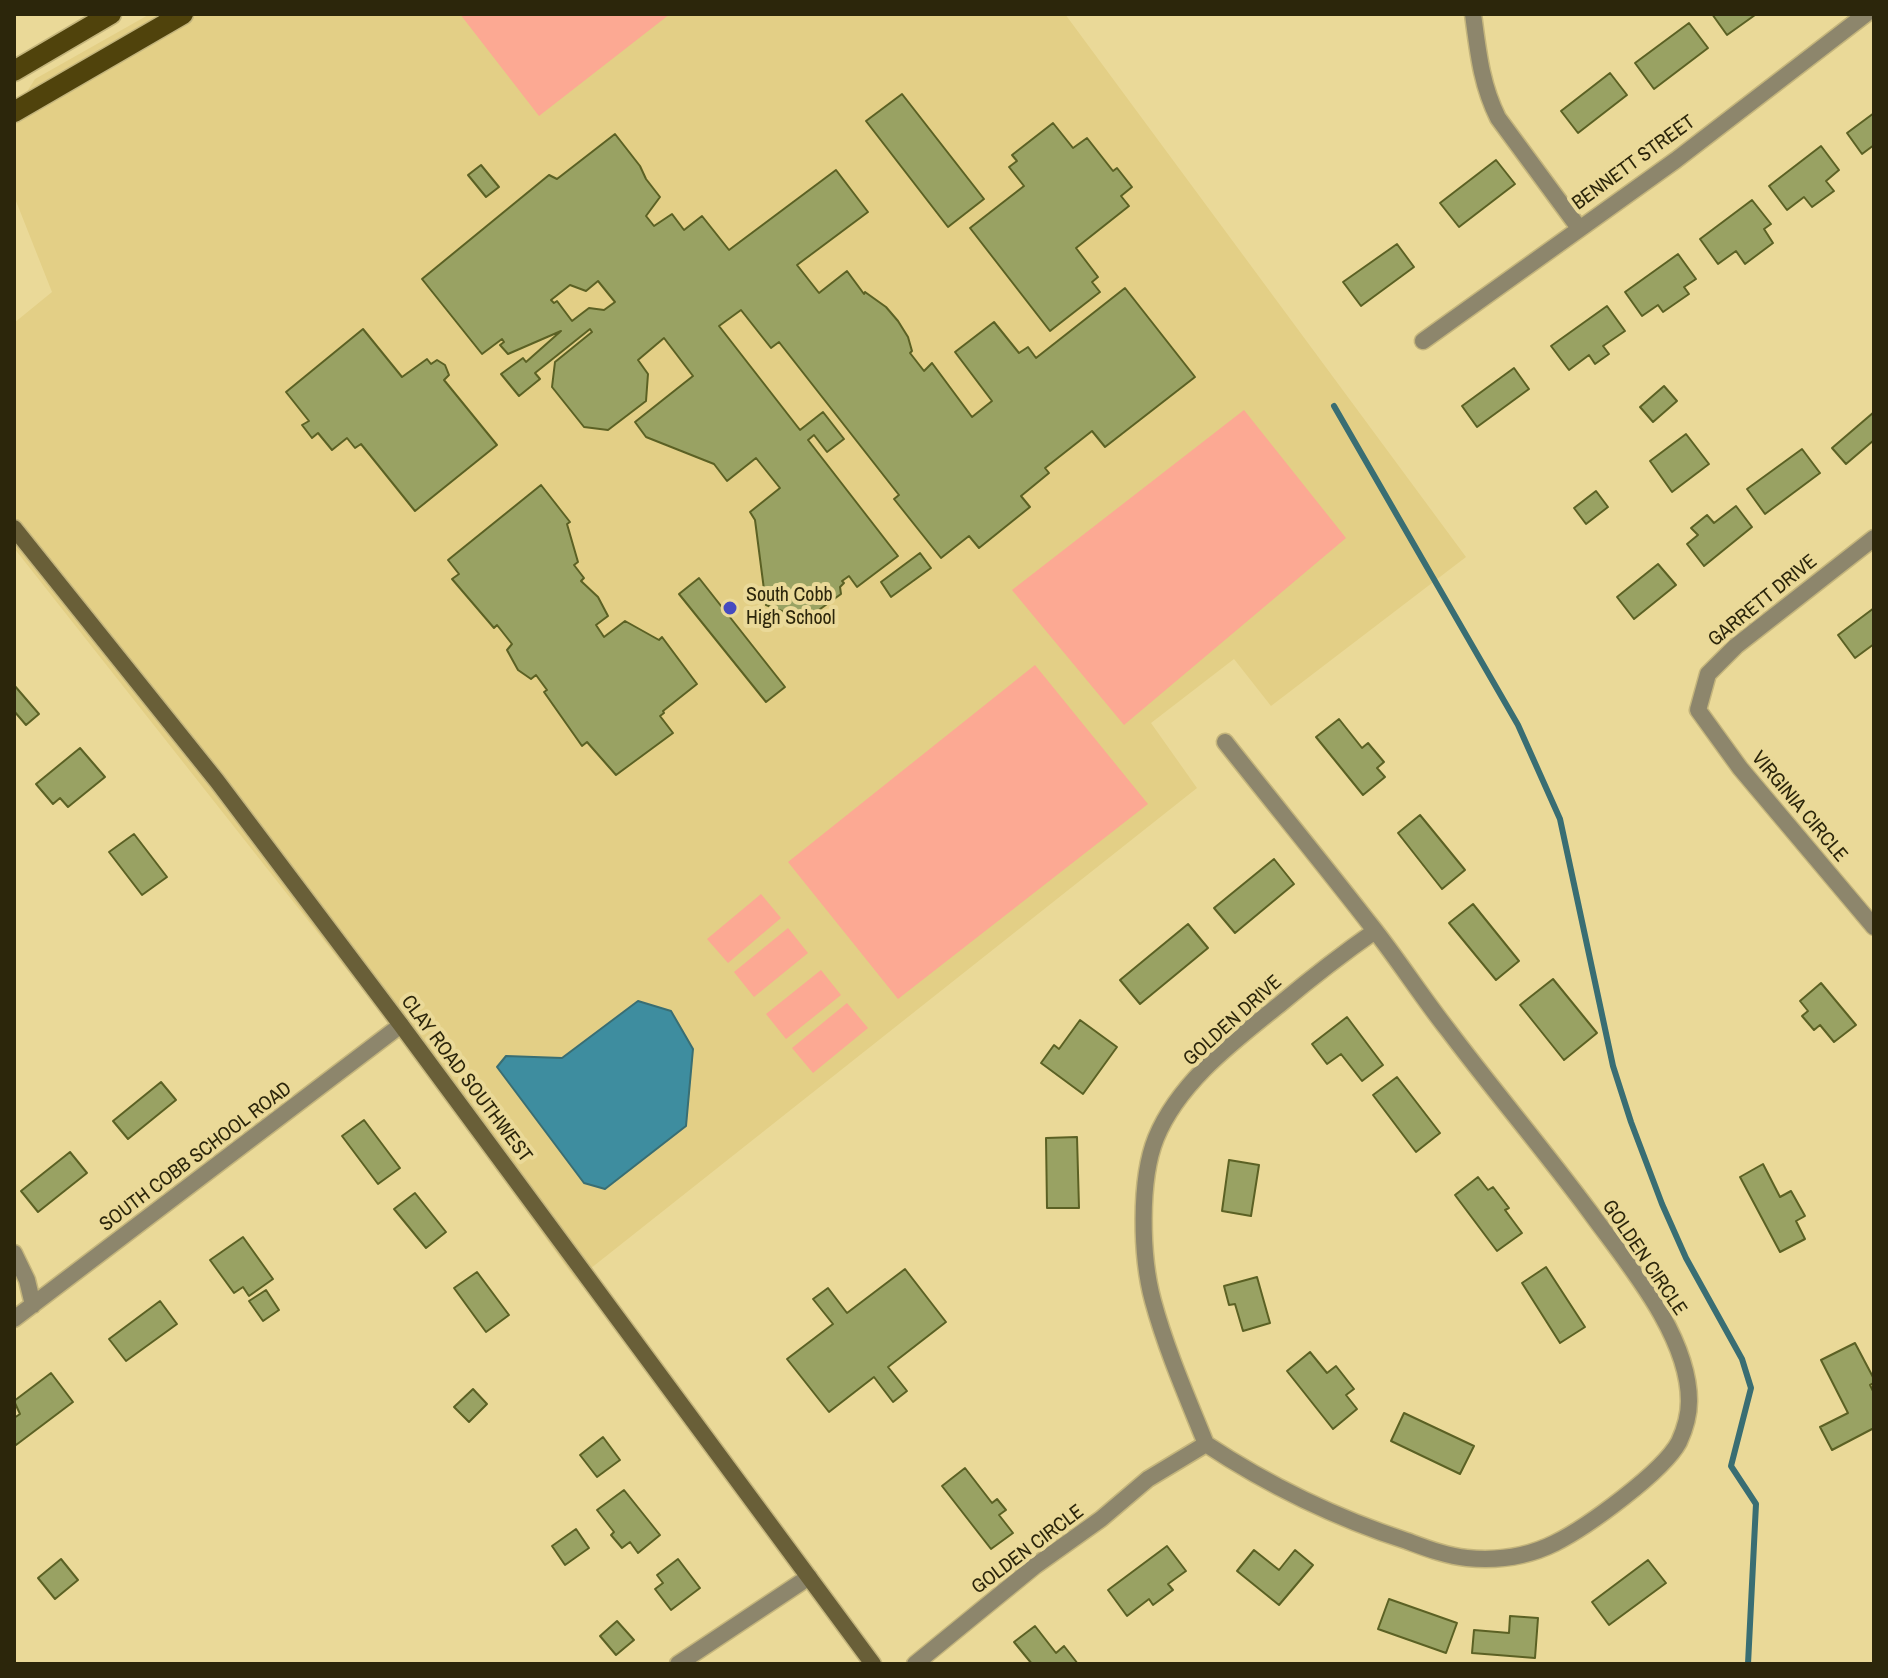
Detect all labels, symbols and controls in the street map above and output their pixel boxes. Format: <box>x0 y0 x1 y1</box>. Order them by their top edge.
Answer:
street label: BENNETT STREET <box>1568 110 1700 216</box>
street label: GARRETT DRIVE <box>1704 550 1822 652</box>
place label: South Cobb High School <box>746 584 835 631</box>
marker: South Cobb High School <box>721 599 739 617</box>
street label: VIRGINIA CIRCLE <box>1746 747 1852 867</box>
street label: GOLDEN DRIVE <box>1179 971 1287 1071</box>
street label: CLAY ROAD SOUTHWEST <box>395 991 537 1167</box>
street label: SOUTH COBB SCHOOL ROAD <box>95 1077 297 1237</box>
street label: GOLDEN CIRCLE <box>1597 1196 1691 1320</box>
street label: GOLDEN CIRCLE <box>967 1500 1089 1600</box>

